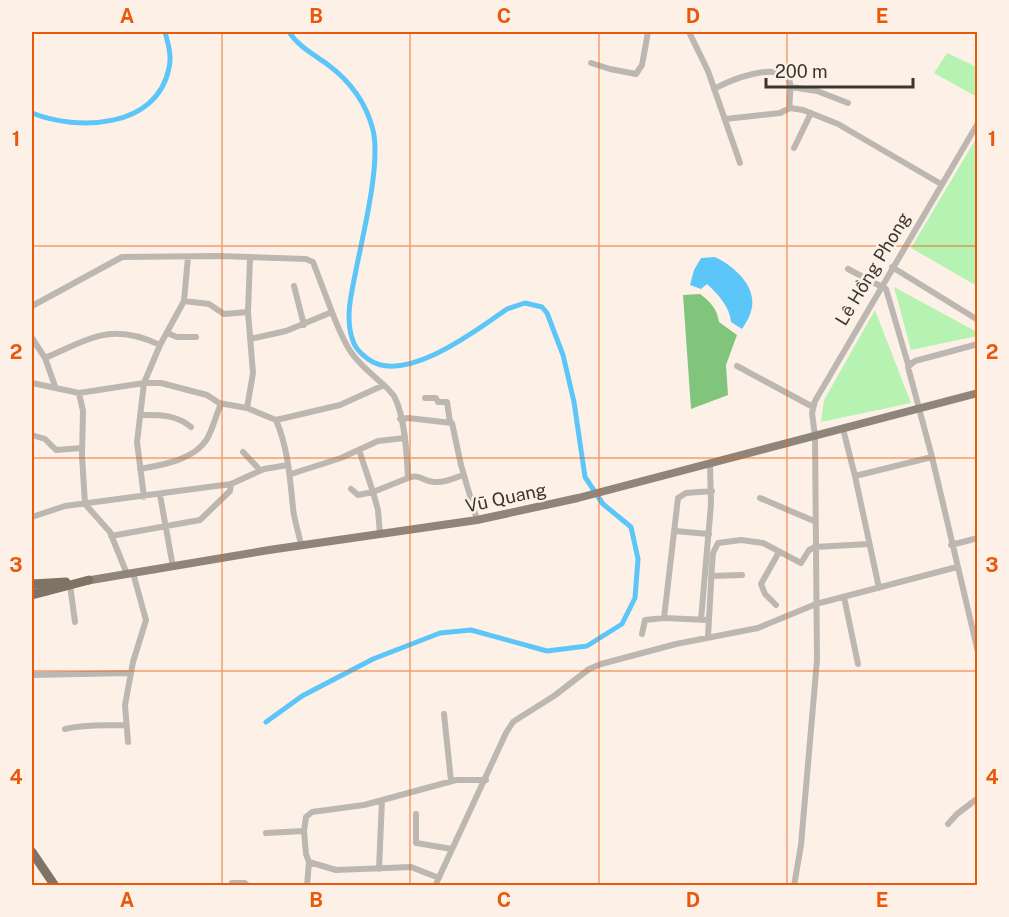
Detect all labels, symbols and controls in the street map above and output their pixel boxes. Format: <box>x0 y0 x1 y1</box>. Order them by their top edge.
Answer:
text: A <box>120 4 134 28</box>
text: B <box>309 4 323 28</box>
text: C <box>497 4 511 28</box>
text: D <box>686 4 700 28</box>
text: E <box>876 4 888 28</box>
scale bar <box>766 51 913 89</box>
text: 200 m <box>775 61 828 82</box>
text: 1 <box>12 127 20 151</box>
text: 1 <box>988 127 996 151</box>
street label: Lê Hồng Phong <box>831 209 915 329</box>
text: 2 <box>10 340 22 364</box>
text: 2 <box>986 340 998 364</box>
street label: Vũ Quang <box>463 479 548 516</box>
text: 3 <box>9 553 23 577</box>
text: 3 <box>985 553 999 577</box>
text: 4 <box>9 765 23 789</box>
text: 4 <box>985 765 999 789</box>
text: A <box>120 888 134 912</box>
text: B <box>309 888 323 912</box>
text: C <box>497 888 511 912</box>
text: D <box>686 888 700 912</box>
text: E <box>876 888 888 912</box>

